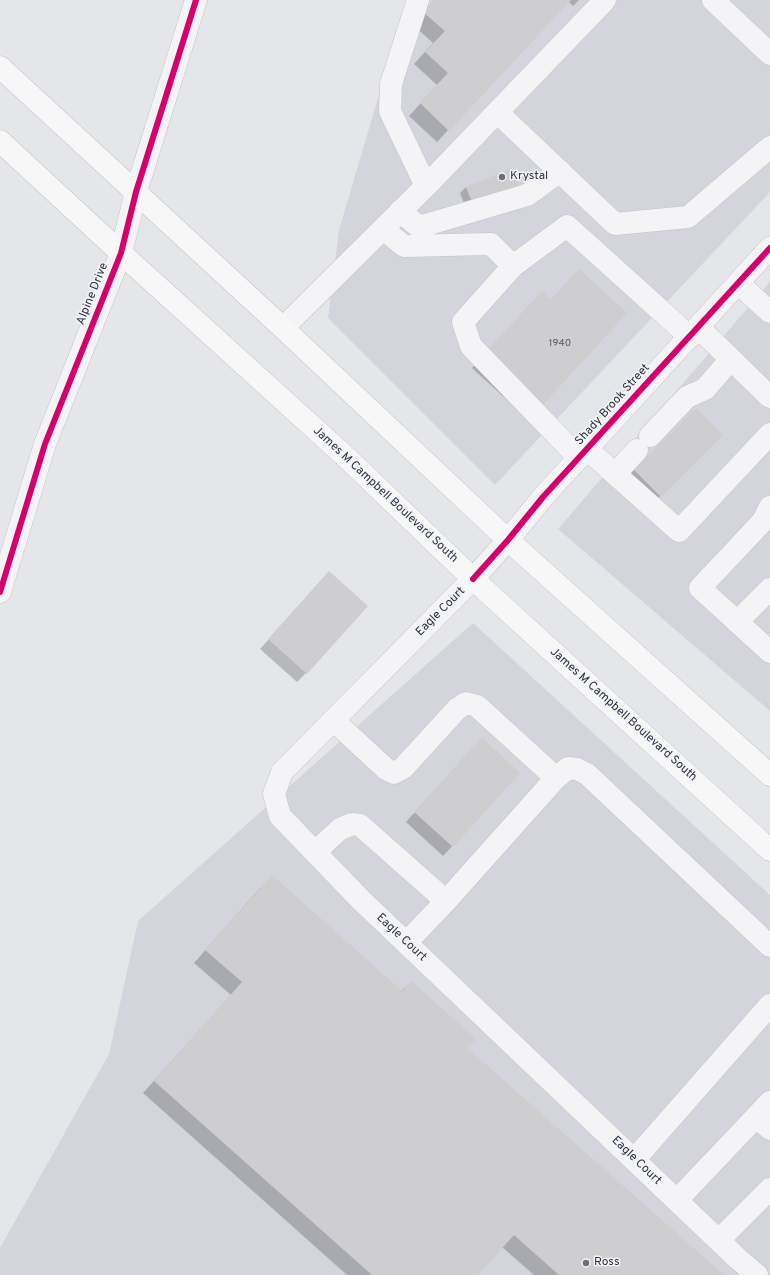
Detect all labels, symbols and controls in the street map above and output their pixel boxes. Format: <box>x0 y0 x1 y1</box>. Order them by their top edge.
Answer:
place label: Krystal <box>510 170 548 184</box>
marker: Krystal <box>497 172 507 182</box>
street label: Alpine Drive <box>74 261 112 327</box>
house number: 1940 <box>549 338 571 350</box>
street label: Shady Brook Street <box>573 361 653 449</box>
street label: James M Campbell Boulevard South <box>310 424 460 566</box>
street label: Eagle Court <box>413 584 469 640</box>
street label: James M Campbell Boulevard South <box>546 645 700 785</box>
street label: Eagle Court <box>373 911 429 965</box>
street label: Eagle Court <box>608 1134 664 1188</box>
place label: Ross <box>594 1256 620 1270</box>
marker: Ross <box>581 1258 591 1268</box>

